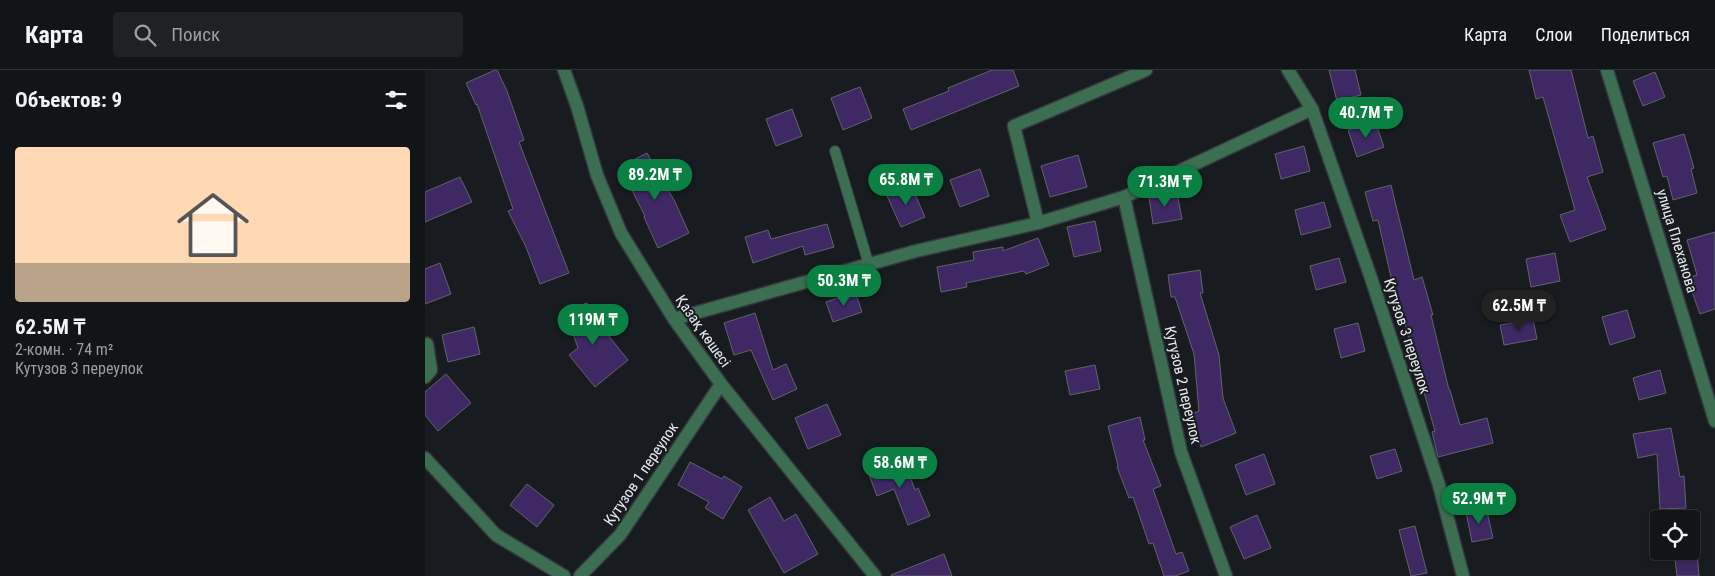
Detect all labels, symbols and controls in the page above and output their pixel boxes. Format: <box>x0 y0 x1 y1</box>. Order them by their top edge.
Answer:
search box <box>113 12 463 57</box>
text: Карта <box>25 21 83 49</box>
icon: search <box>131 21 159 49</box>
text: Поиск <box>171 23 220 46</box>
text: Карта <box>1464 24 1507 45</box>
text: Слои <box>1535 24 1573 45</box>
text: Поделиться <box>1601 24 1690 45</box>
icon: filters <box>382 86 410 114</box>
text: Объектов: 9 <box>15 88 122 112</box>
pin: 40.7M ₸ <box>1320 97 1412 139</box>
text: 40.7M ₸ <box>1339 103 1393 122</box>
pin: 89.2M ₸ <box>609 158 701 201</box>
pin: 65.8M ₸ <box>860 164 952 206</box>
text: 89.2M ₸ <box>628 165 682 184</box>
pin: 71.3M ₸ <box>1119 166 1211 208</box>
text: 65.8M ₸ <box>879 170 933 189</box>
text: 71.3M ₸ <box>1138 172 1192 191</box>
icon: home <box>168 180 258 270</box>
street label: улица Плеханова <box>1653 187 1701 295</box>
pin: 50.3M ₸ <box>798 264 890 307</box>
text: 50.3M ₸ <box>817 271 871 290</box>
street label: Кутузов 3 переулок <box>1380 276 1434 396</box>
pin: 62.5M ₸ <box>1473 290 1565 332</box>
street label: Қазақ көшесі <box>671 291 735 371</box>
text: 62.5M ₸ <box>1492 296 1546 315</box>
pin: 119M ₸ <box>552 304 634 346</box>
text: 119M ₸ <box>569 310 617 329</box>
text: 62.5M ₸ <box>15 315 85 339</box>
street label: Кутузов 2 переулок <box>1161 324 1205 446</box>
text: 2-комн. · 74 m² <box>15 340 113 359</box>
text: Кутузов 3 переулок <box>15 359 144 378</box>
street label: Кутузов 1 переулок <box>600 419 682 529</box>
pin: 58.6M ₸ <box>854 446 946 489</box>
text: 58.6M ₸ <box>873 453 927 472</box>
pin: 52.9M ₸ <box>1433 482 1525 525</box>
text: 52.9M ₸ <box>1452 489 1506 508</box>
map controls <box>1650 510 1700 560</box>
button: locate <box>1650 510 1700 560</box>

